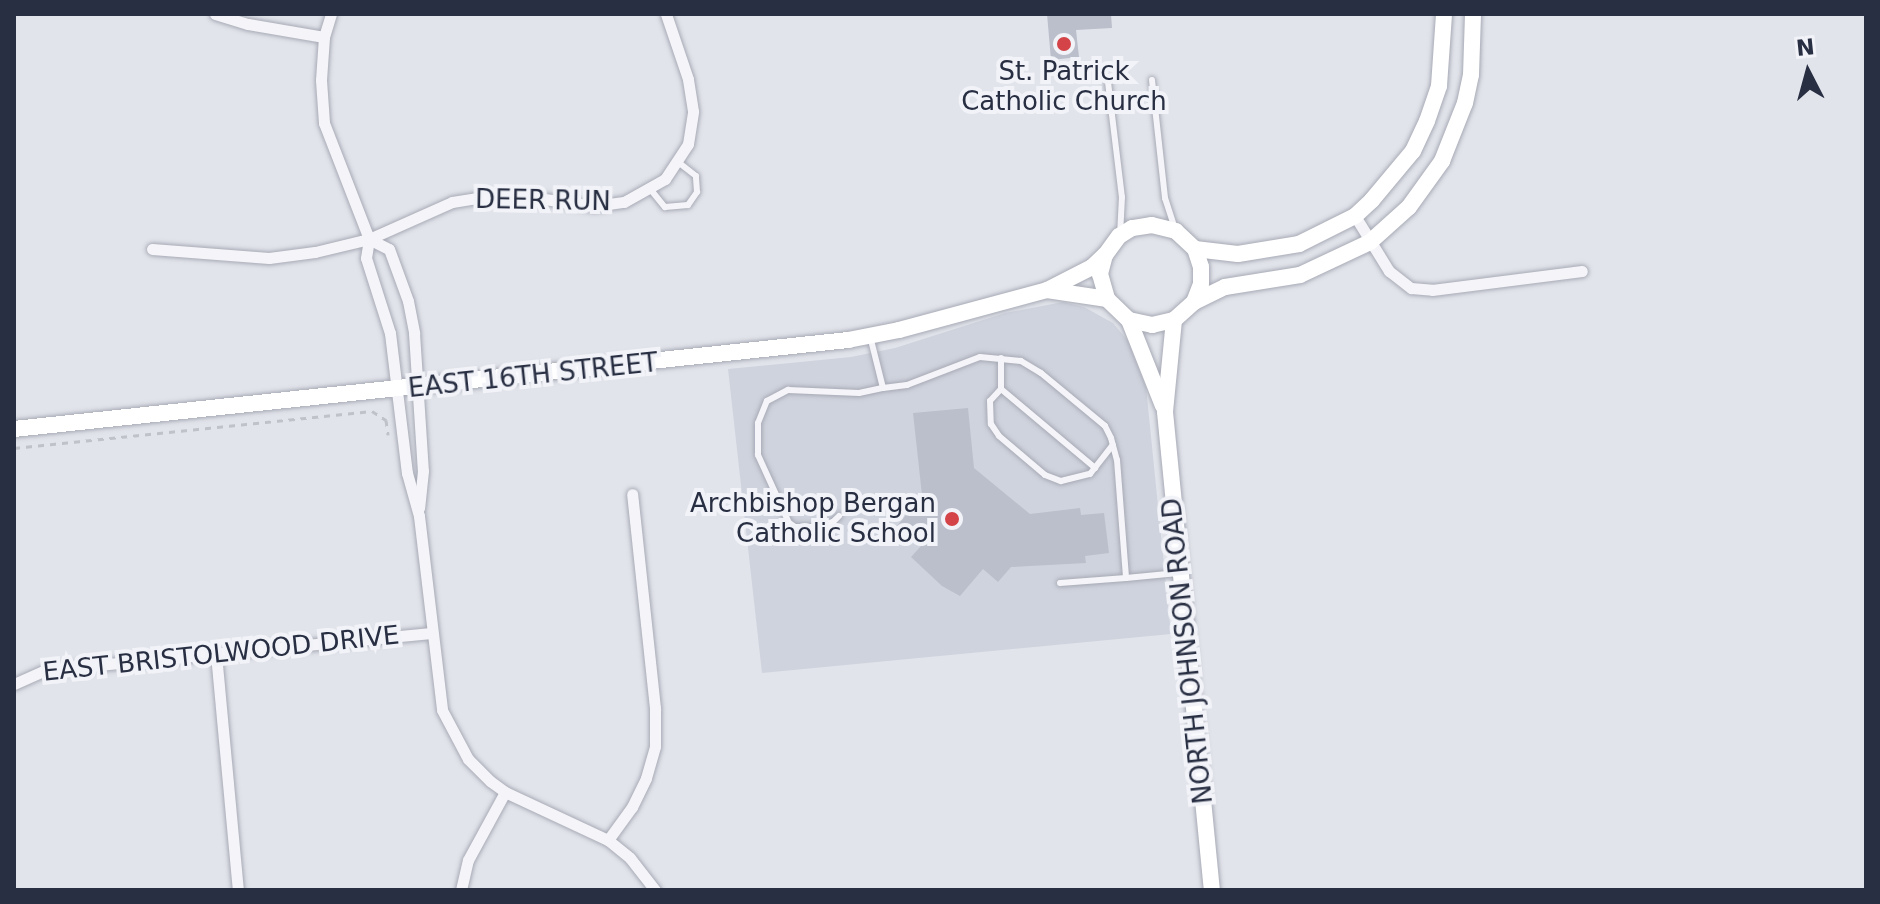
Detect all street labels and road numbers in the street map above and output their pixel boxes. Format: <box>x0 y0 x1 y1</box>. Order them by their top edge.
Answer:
street label: DEER RUN <box>475 184 611 218</box>
street label: EAST 16TH STREET <box>407 347 659 405</box>
street label: NORTH JOHNSON ROAD <box>1156 496 1220 806</box>
street label: EAST BRISTOLWOOD DRIVE <box>41 620 401 688</box>

